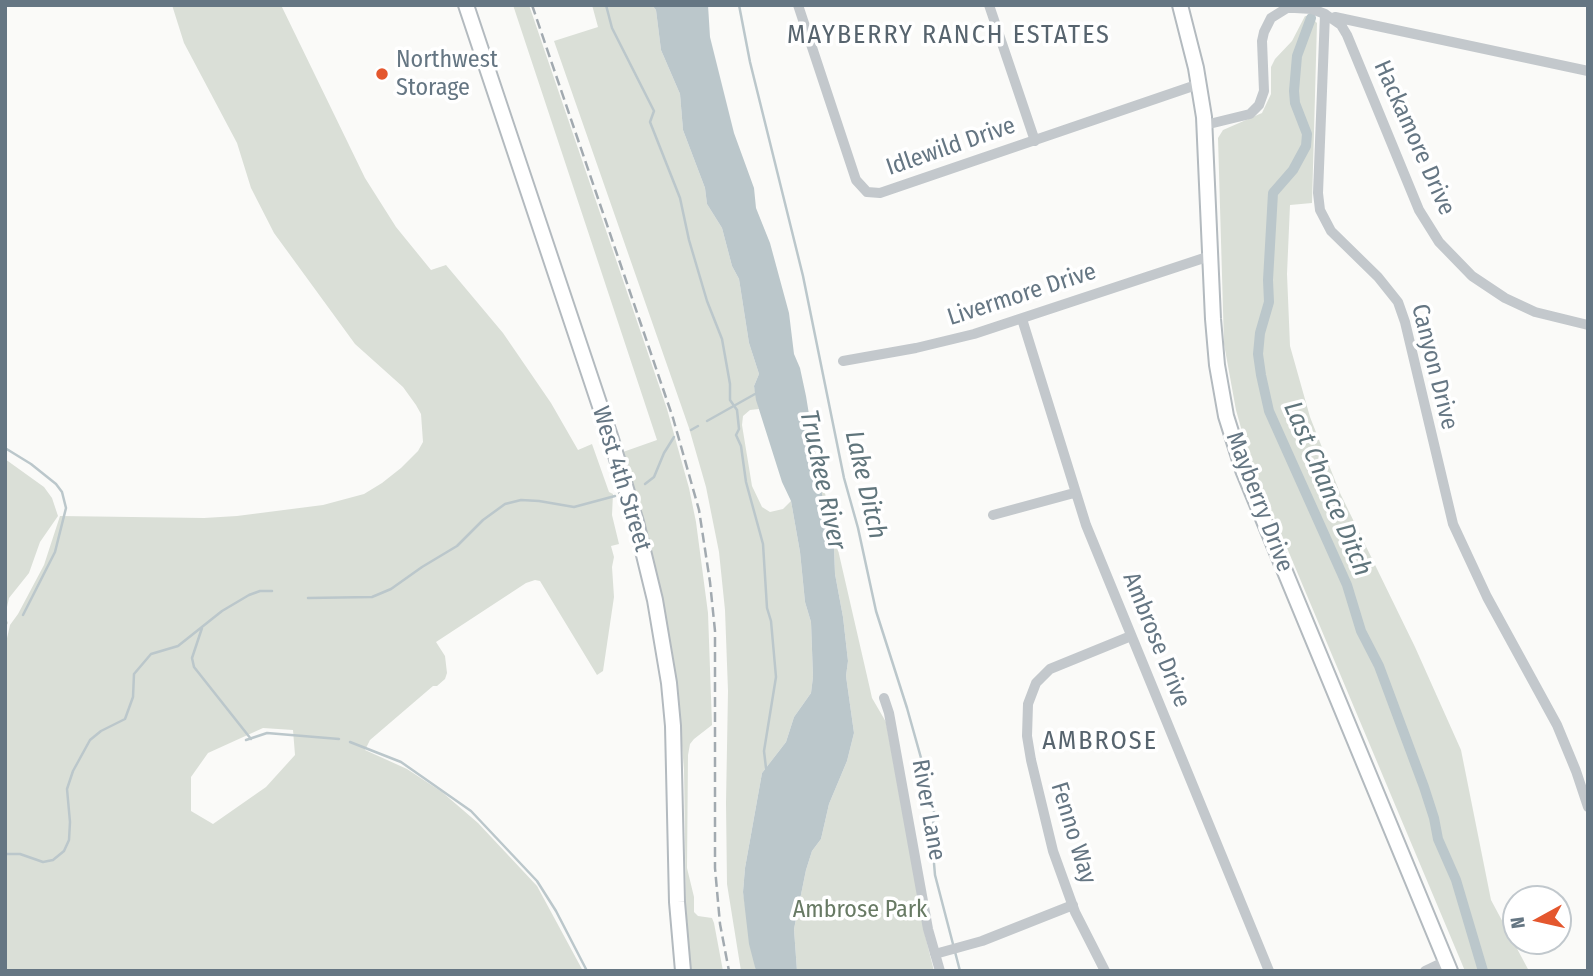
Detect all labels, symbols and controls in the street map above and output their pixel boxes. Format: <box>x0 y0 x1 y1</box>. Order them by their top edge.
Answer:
district label: MAYBERRY RANCH ESTATES <box>790 20 1108 52</box>
place label: Northwest Storage <box>396 46 498 102</box>
street label: Hackamore Drive <box>1367 56 1461 220</box>
marker: Northwest Storage <box>374 66 390 82</box>
street label: Idlewild Drive <box>883 111 1019 183</box>
street label: Livermore Drive <box>944 257 1100 333</box>
street label: Canyon Drive <box>1404 301 1464 433</box>
water label: Last Chance Ditch <box>1276 397 1378 581</box>
street label: West 4th Street <box>585 403 657 555</box>
water label: Truckee River <box>792 408 852 552</box>
water label: Lake Ditch <box>837 428 893 542</box>
street label: Mayberry Drive <box>1219 428 1299 576</box>
street label: Ambrose Drive <box>1116 568 1196 712</box>
district label: AMBROSE <box>1043 726 1157 758</box>
street label: River Lane <box>905 757 951 863</box>
street label: Fenno Way <box>1044 779 1102 887</box>
north arrow <box>1502 885 1572 955</box>
park label: Ambrose Park <box>793 896 927 924</box>
text: N <box>1506 915 1530 930</box>

